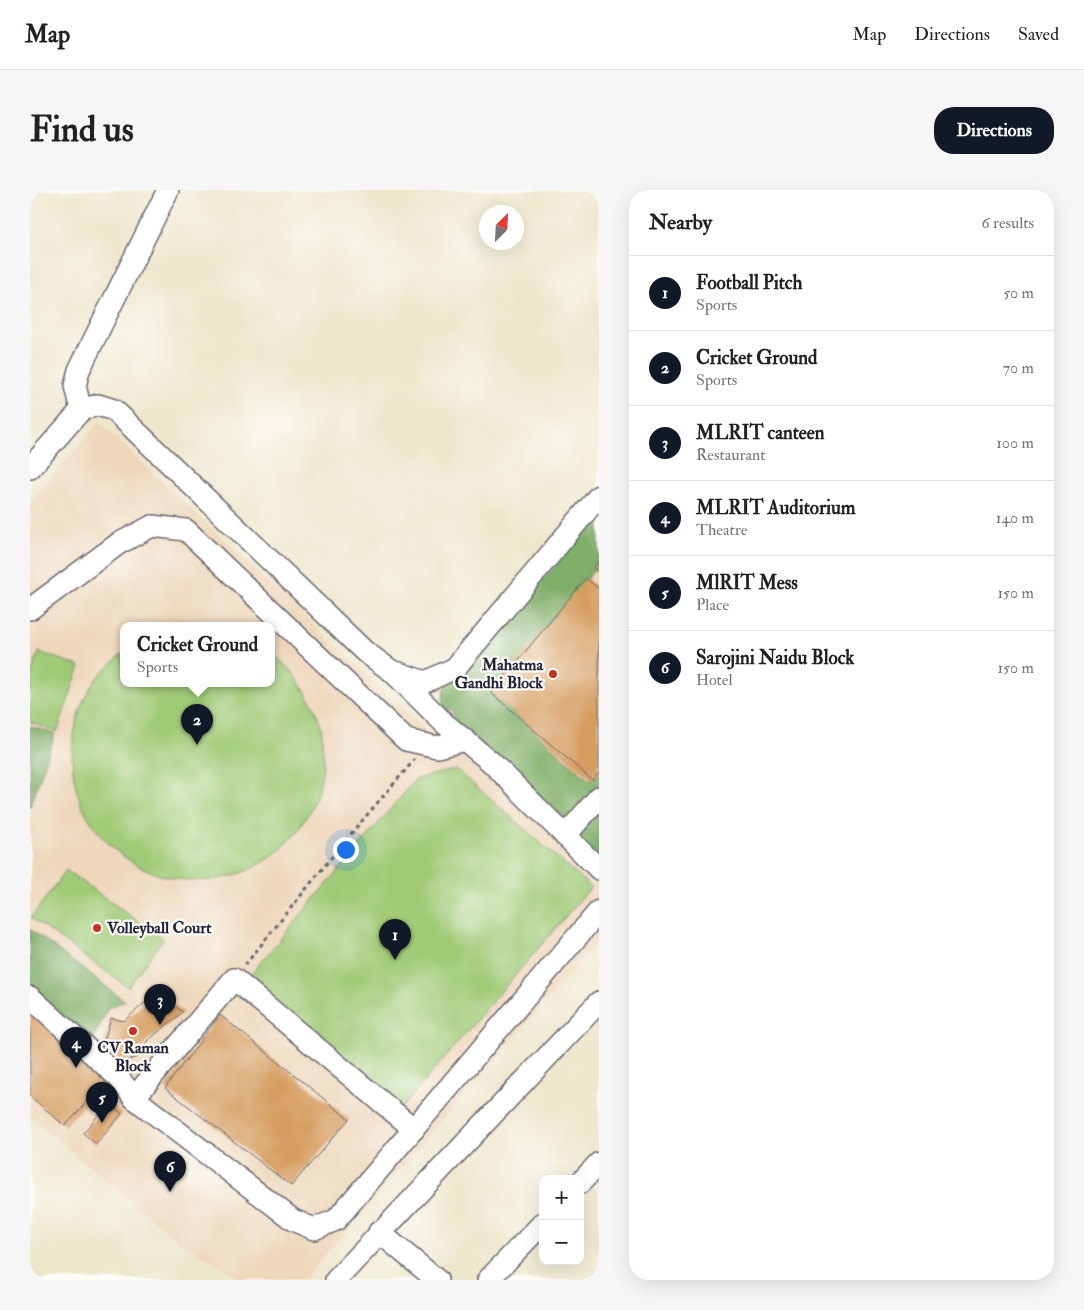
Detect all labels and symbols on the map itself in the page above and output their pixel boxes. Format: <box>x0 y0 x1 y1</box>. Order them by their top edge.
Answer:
north arrow <box>479 205 524 250</box>
place label: Mahatma Gandhi Block <box>455 655 543 693</box>
marker: Mahatma Gandhi Block <box>547 668 559 680</box>
pin: 2 <box>181 704 213 745</box>
your location <box>333 837 359 863</box>
place label: Volleyball Court <box>106 918 212 939</box>
pin: 1 <box>379 919 411 960</box>
marker: Volleyball Court <box>91 922 103 934</box>
pin: 3 <box>144 984 176 1025</box>
marker: CV Raman Block <box>127 1025 139 1037</box>
pin: 4 <box>60 1027 92 1068</box>
place label: CV Raman Block <box>97 1038 170 1076</box>
pin: 5 <box>86 1082 118 1123</box>
pin: 6 <box>154 1151 186 1192</box>

